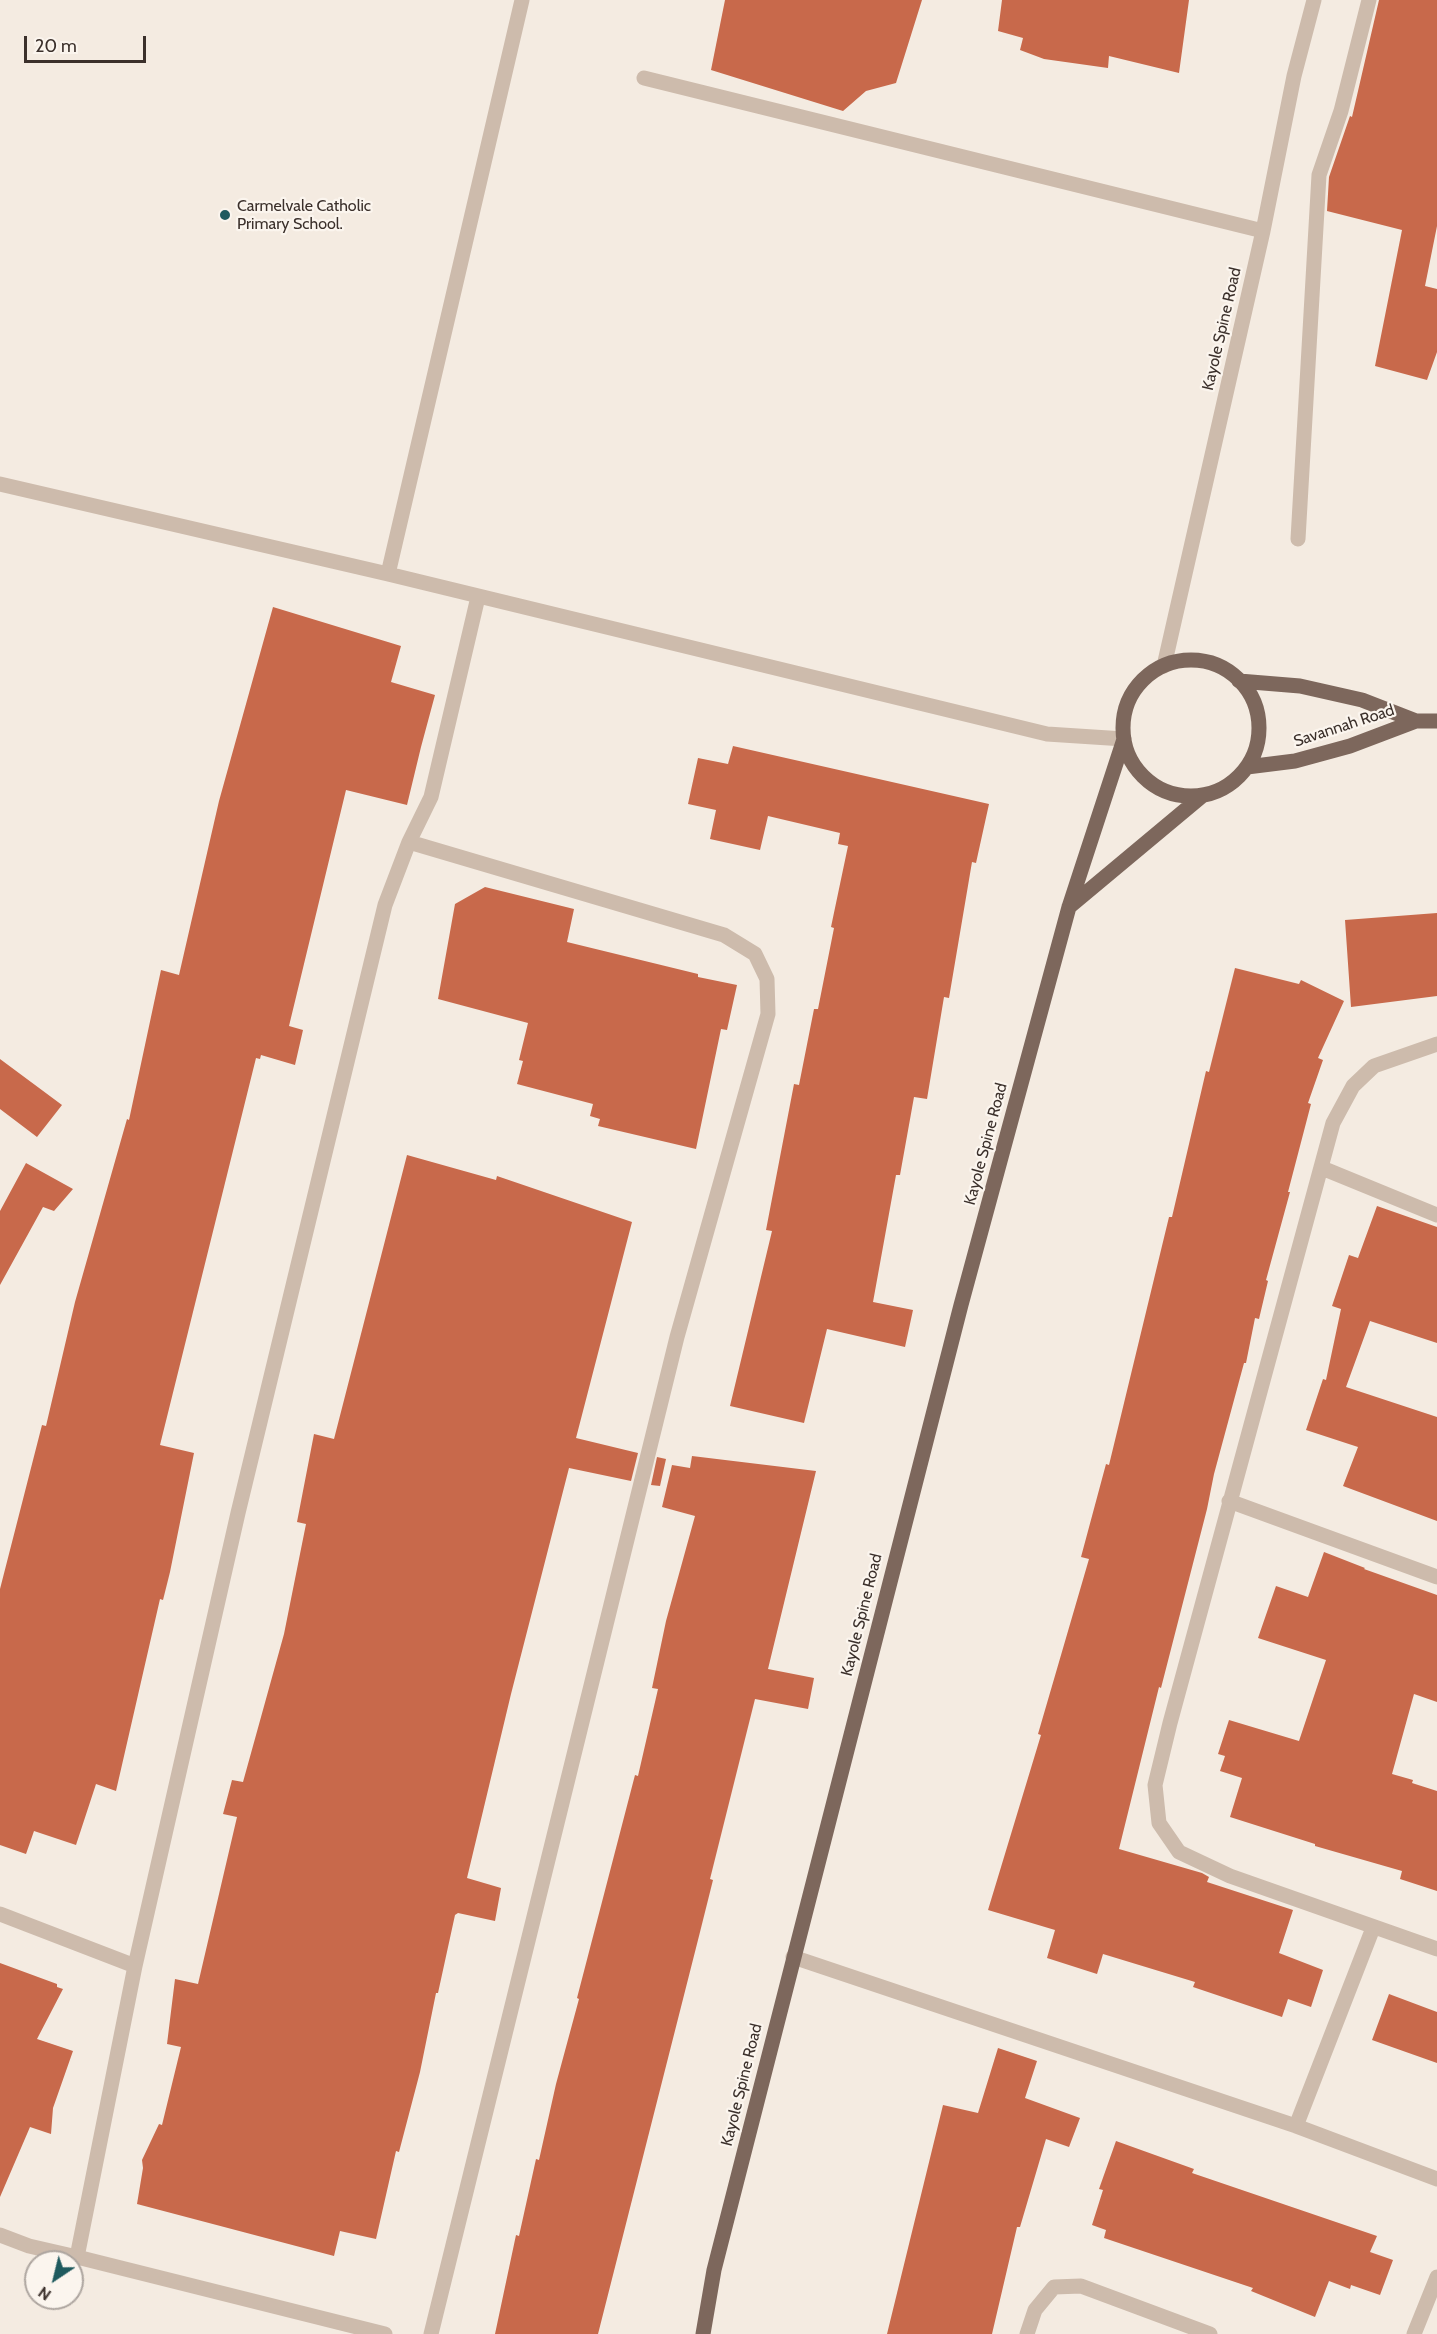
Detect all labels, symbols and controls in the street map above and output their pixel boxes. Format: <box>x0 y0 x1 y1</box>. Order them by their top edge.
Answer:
scale bar <box>27 24 148 62</box>
text: 20 m <box>35 35 77 57</box>
place label: Carmelvale Catholic Primary School. <box>237 196 371 234</box>
marker: Carmelvale Catholic Primary School. <box>218 208 232 222</box>
street label: Kayole Spine Road <box>1199 266 1245 392</box>
street label: Savannah Road <box>1291 701 1397 751</box>
street label: Kayole Spine Road <box>960 1081 1012 1207</box>
street label: Kayole Spine Road <box>837 1552 887 1678</box>
street label: Kayole Spine Road <box>717 2022 767 2148</box>
north arrow <box>24 2250 84 2310</box>
text: N <box>34 2282 55 2305</box>

